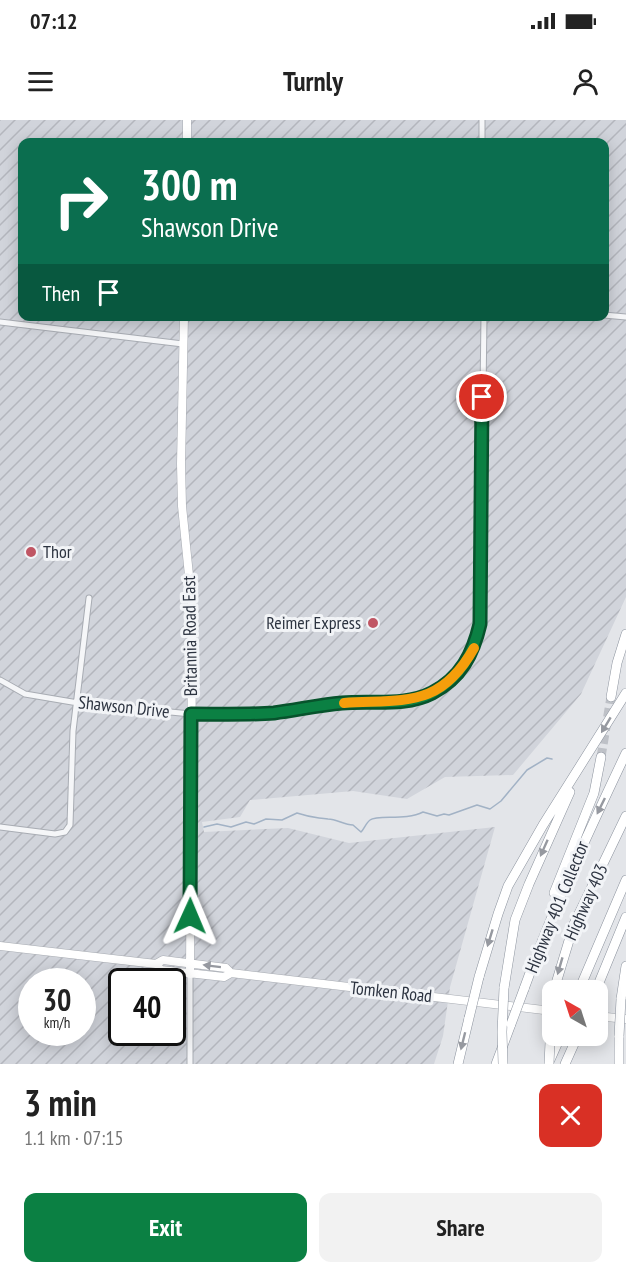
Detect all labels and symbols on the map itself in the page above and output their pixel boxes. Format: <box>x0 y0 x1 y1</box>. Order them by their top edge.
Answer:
pin <box>456 371 507 422</box>
place label: Thor <box>43 540 72 563</box>
marker: Thor <box>24 545 38 559</box>
street label: Britannia Road East <box>177 575 202 697</box>
place label: Reimer Express <box>266 611 361 634</box>
marker: Reimer Express <box>366 616 380 630</box>
street label: Shawson Drive <box>77 690 171 723</box>
one-way arrow <box>601 717 612 733</box>
one-way arrow <box>596 798 605 815</box>
street label: Highway 401 Collector <box>520 837 594 976</box>
one-way arrow <box>539 840 549 858</box>
street label: Highway 403 <box>558 860 613 944</box>
position arrow <box>158 884 222 948</box>
one-way arrow <box>485 929 494 947</box>
one-way arrow <box>555 957 564 975</box>
one-way arrow <box>202 961 221 971</box>
speed limit sign: 40 <box>108 968 186 1046</box>
street label: Tomken Road <box>349 976 433 1007</box>
north arrow <box>542 980 608 1046</box>
one-way arrow <box>458 1032 468 1050</box>

